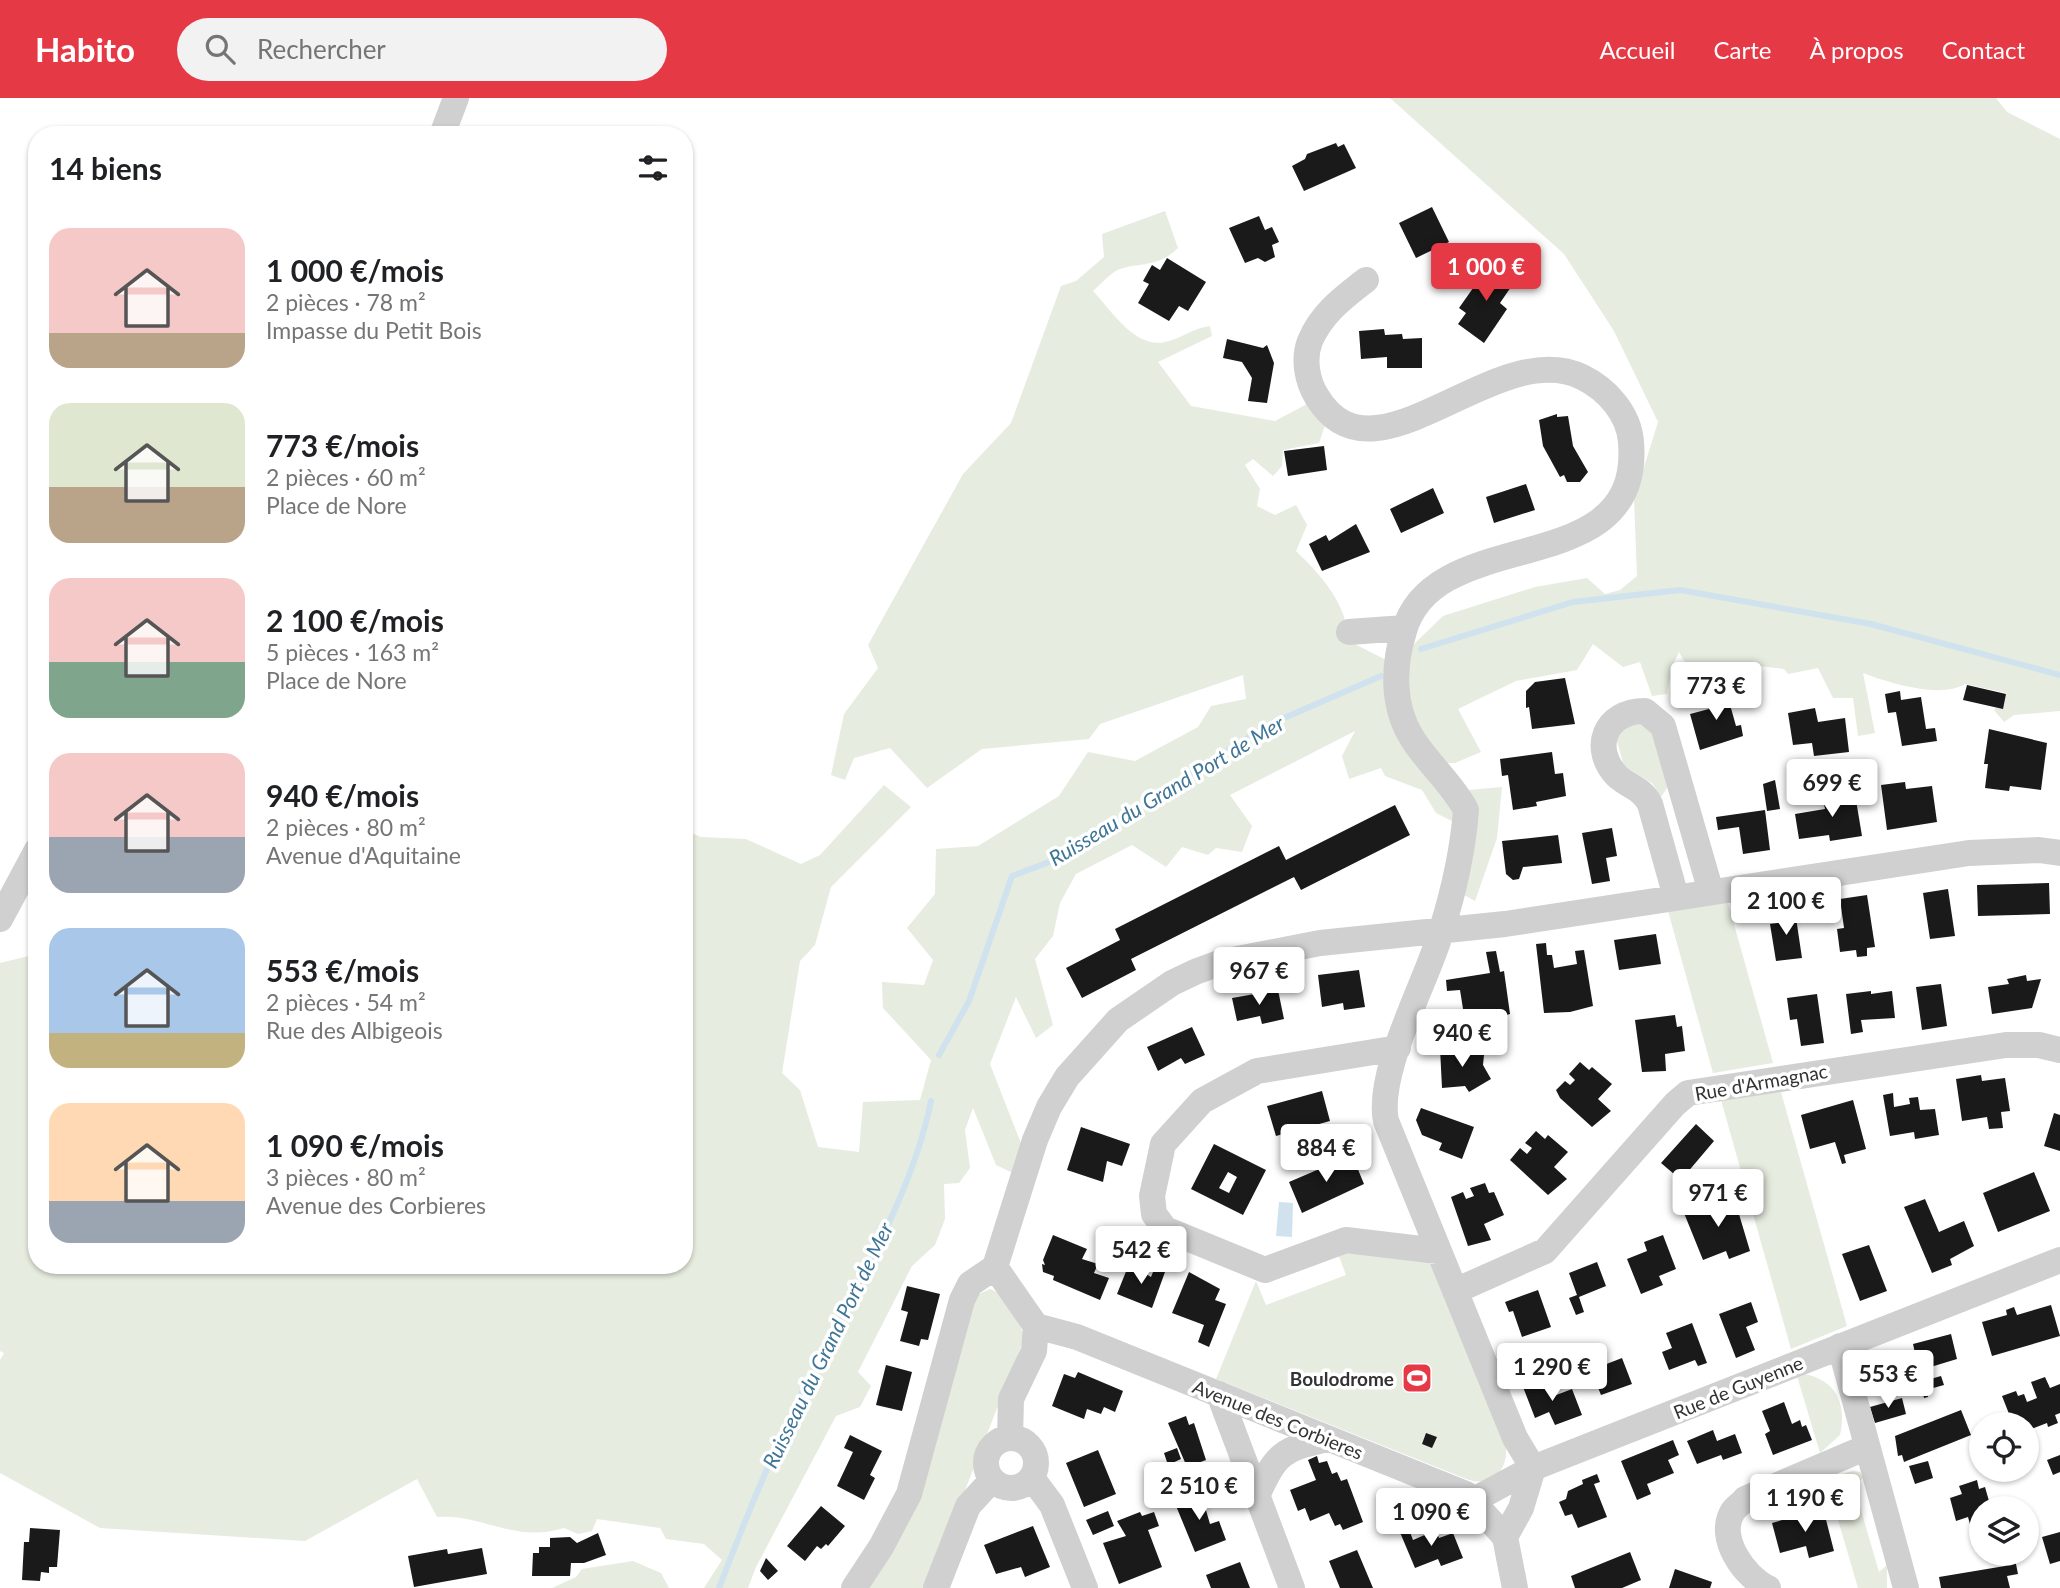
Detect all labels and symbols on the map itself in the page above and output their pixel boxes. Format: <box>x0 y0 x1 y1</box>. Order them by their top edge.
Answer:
pin: 1 000 € <box>1421 244 1551 303</box>
pin: 773 € <box>1667 662 1765 722</box>
water label: Ruisseau du Grand Port de Mer <box>1044 709 1289 870</box>
pin: 699 € <box>1783 760 1881 819</box>
pin: 2 100 € <box>1721 878 1851 937</box>
pin: 967 € <box>1210 948 1308 1007</box>
pin: 940 € <box>1413 1010 1511 1069</box>
street label: Rue d'Armagnac <box>1693 1059 1829 1105</box>
pin: 884 € <box>1277 1124 1375 1184</box>
pin: 971 € <box>1669 1170 1767 1229</box>
water label: Ruisseau du Grand Port de Mer <box>757 1217 898 1472</box>
pin: 542 € <box>1092 1226 1190 1286</box>
pin: 1 290 € <box>1487 1344 1617 1403</box>
pin: 553 € <box>1839 1350 1937 1410</box>
street label: Rue de Guyenne <box>1670 1351 1806 1423</box>
sports icon: Boulodrome <box>1400 1361 1434 1395</box>
place label: Boulodrome <box>1290 1367 1394 1390</box>
street label: Avenue des Corbieres <box>1189 1374 1367 1464</box>
pin: 2 510 € <box>1134 1462 1264 1522</box>
pin: 1 190 € <box>1740 1474 1870 1534</box>
pin: 1 090 € <box>1366 1488 1496 1548</box>

